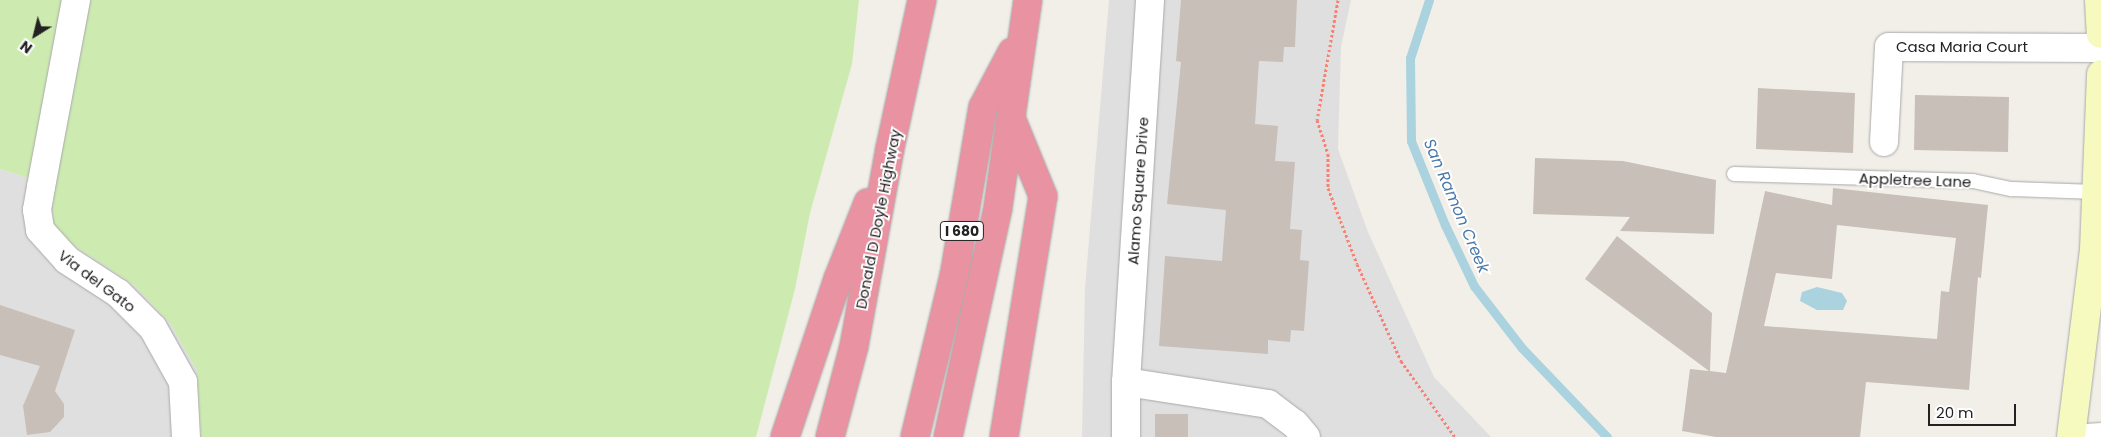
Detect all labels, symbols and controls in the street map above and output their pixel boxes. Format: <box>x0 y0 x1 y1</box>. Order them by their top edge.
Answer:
north arrow <box>10 10 60 60</box>
text: N <box>16 36 36 58</box>
street label: Casa Maria Court <box>1896 38 2028 56</box>
street label: Alamo Square Drive <box>1124 116 1152 266</box>
street label: Donald D Doyle Highway <box>852 128 904 310</box>
water label: San Ramon Creek <box>1419 136 1493 276</box>
street label: Appletree Lane <box>1858 169 1972 191</box>
road number: I 680 <box>940 220 984 242</box>
street label: Via del Gato <box>55 246 139 316</box>
scale bar <box>1931 394 2018 426</box>
text: 20 m <box>1936 402 1974 423</box>

